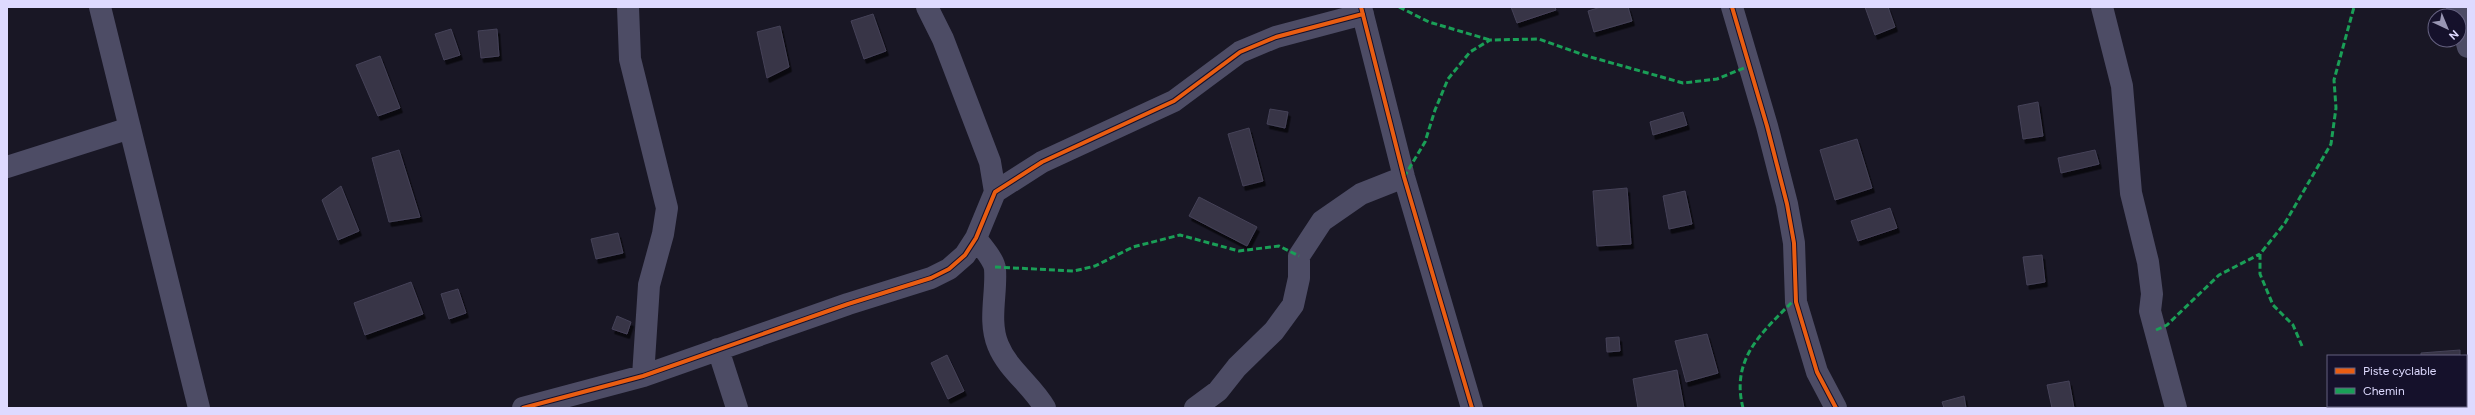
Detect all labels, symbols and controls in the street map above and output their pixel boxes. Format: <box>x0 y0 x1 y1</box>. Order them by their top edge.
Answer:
north arrow <box>2427 8 2467 48</box>
text: N <box>2446 27 2461 42</box>
legend <box>2327 355 2467 407</box>
text: Piste cyclable <box>2363 364 2437 378</box>
text: Chemin <box>2363 384 2405 398</box>

